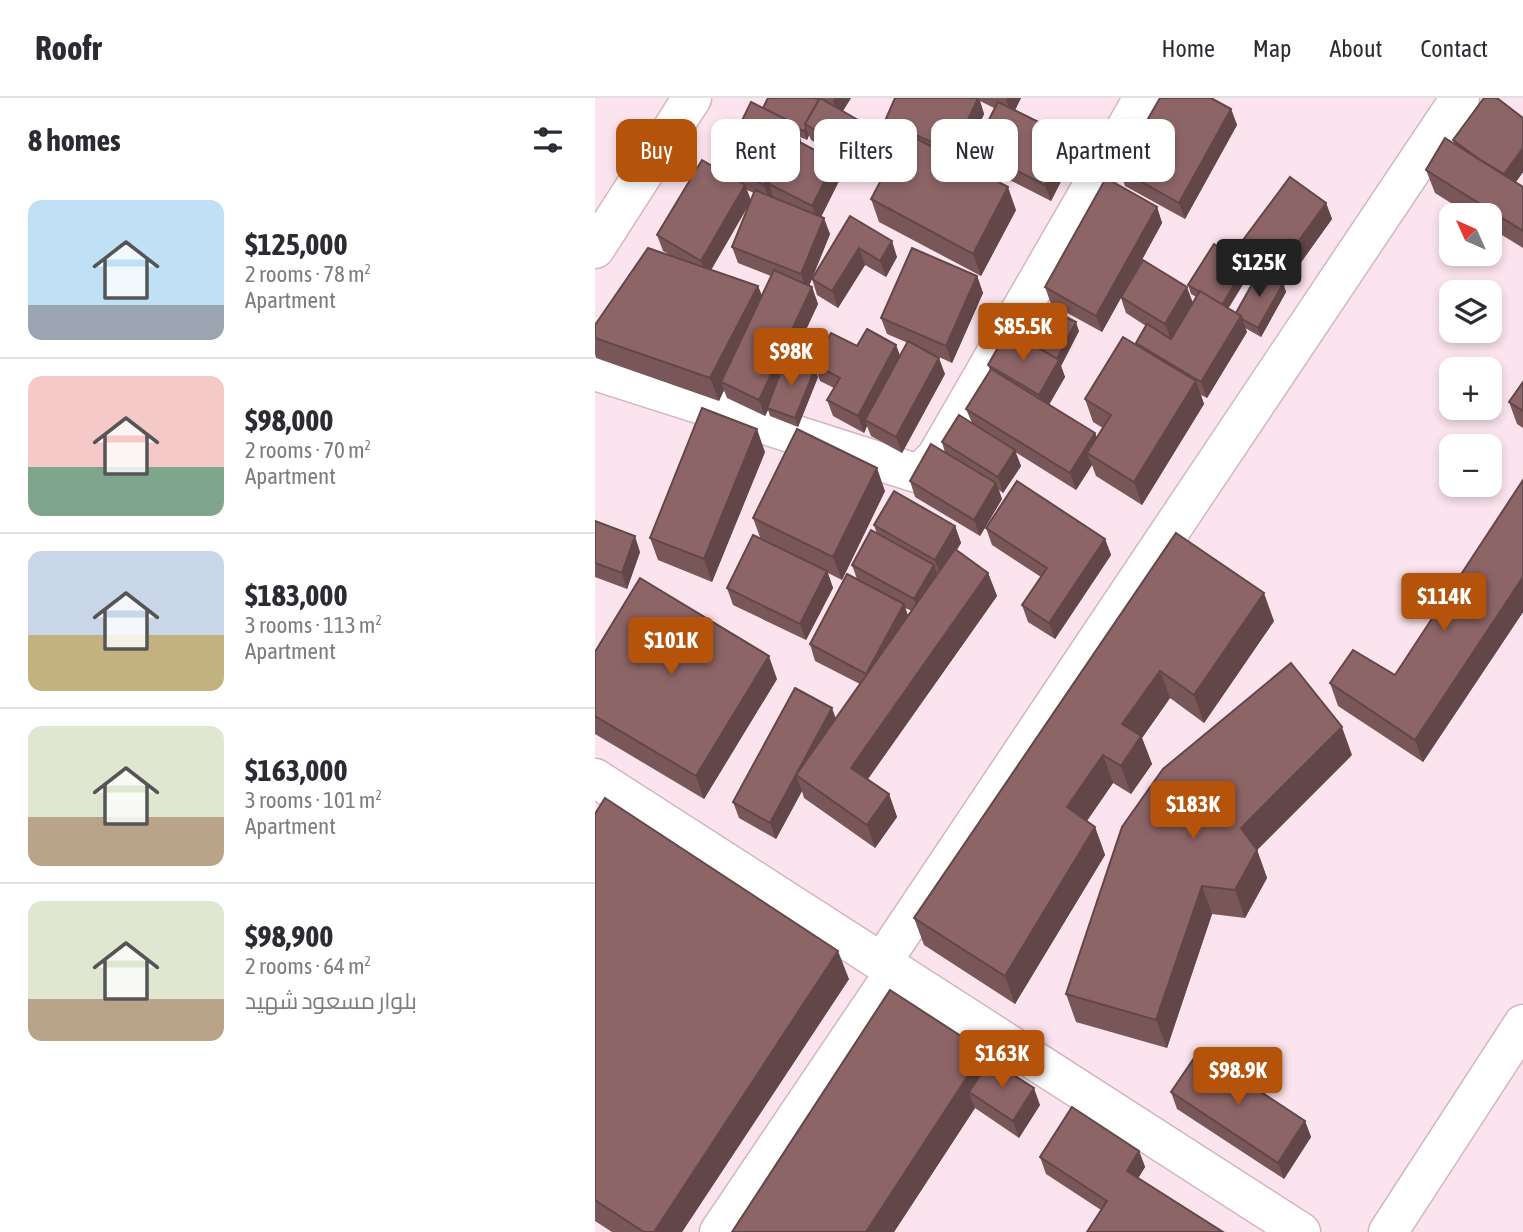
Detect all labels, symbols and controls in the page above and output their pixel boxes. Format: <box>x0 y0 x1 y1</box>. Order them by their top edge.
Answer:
text: Roofr <box>35 29 101 67</box>
text: Home <box>1161 35 1215 62</box>
text: Map <box>1253 35 1291 62</box>
text: About <box>1329 35 1382 62</box>
text: Contact <box>1420 35 1488 62</box>
chip: Buy <box>616 119 697 182</box>
chip: Rent <box>711 119 800 182</box>
chip: Filters <box>814 119 917 182</box>
chip: New <box>931 119 1018 182</box>
chip: Apartment <box>1032 119 1175 182</box>
icon: filters <box>529 121 567 159</box>
text: 8 homes <box>28 123 121 157</box>
north arrow <box>1439 203 1501 266</box>
map controls <box>1439 203 1502 497</box>
text: $125,000 <box>245 227 348 261</box>
icon: home <box>84 228 168 312</box>
pin: $125K <box>1210 240 1308 299</box>
text: $125K <box>1232 249 1286 275</box>
text: 2 rooms · 78 m² <box>245 261 371 287</box>
button: layers <box>1439 280 1502 343</box>
text: Apartment <box>245 287 336 313</box>
pin: $85.5K <box>966 303 1080 363</box>
text: $85.5K <box>994 313 1052 339</box>
pin: $98K <box>750 328 832 388</box>
text: $98K <box>770 338 812 364</box>
button: + <box>1439 357 1502 420</box>
text: $98,000 <box>245 403 333 437</box>
icon: home <box>84 404 168 488</box>
button: − <box>1439 434 1502 497</box>
text: 2 rooms · 70 m² <box>245 437 371 463</box>
text: Apartment <box>245 463 336 489</box>
pin: $114K <box>1395 574 1493 633</box>
text: $183,000 <box>245 578 348 612</box>
icon: home <box>84 579 168 663</box>
text: $114K <box>1417 583 1471 609</box>
text: 3 rooms · 113 m² <box>245 612 382 638</box>
pin: $101K <box>622 618 720 677</box>
text: $101K <box>644 627 698 653</box>
text: Apartment <box>245 638 336 664</box>
text: $163,000 <box>245 753 348 787</box>
icon: home <box>84 754 168 838</box>
pin: $183K <box>1144 782 1242 841</box>
text: 3 rooms · 101 m² <box>245 787 382 813</box>
text: $183K <box>1166 791 1220 817</box>
text: Apartment <box>245 813 336 839</box>
text: $98,900 <box>245 919 333 953</box>
icon: home <box>84 929 168 1013</box>
text: 2 rooms · 64 m² <box>245 953 371 979</box>
text: بلوار مسعود شهید <box>245 988 417 1014</box>
pin: $163K <box>953 1030 1051 1090</box>
text: $163K <box>975 1040 1029 1066</box>
pin: $98.9K <box>1181 1048 1295 1107</box>
text: $98.9K <box>1209 1057 1267 1083</box>

